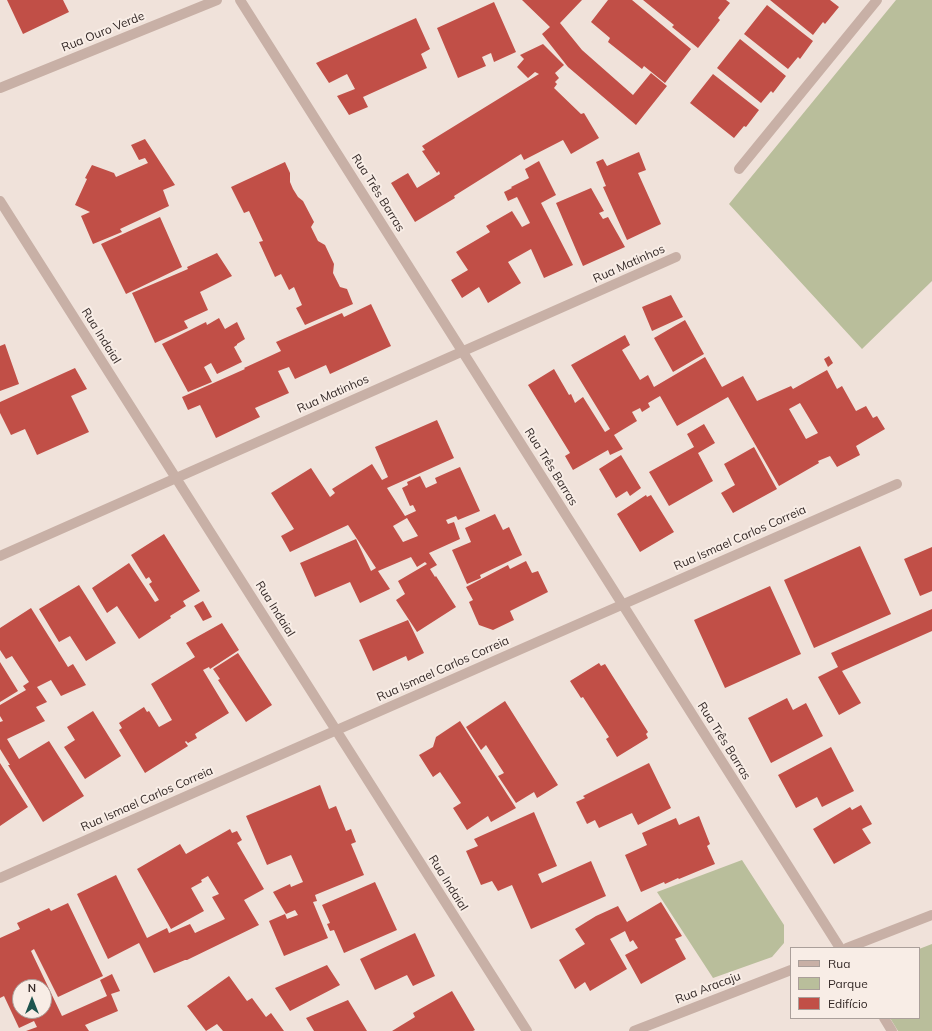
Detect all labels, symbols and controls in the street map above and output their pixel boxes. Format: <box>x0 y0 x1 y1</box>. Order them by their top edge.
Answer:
street label: Rua Ouro Verde <box>59 9 147 55</box>
street label: Rua Três Barras <box>348 151 408 235</box>
street label: Rua Matinhos <box>591 242 667 286</box>
street label: Rua Indaial <box>78 305 124 367</box>
street label: Rua Matinhos <box>295 372 371 416</box>
street label: Rua Três Barras <box>521 425 581 509</box>
street label: Rua Ismael Carlos Correia <box>672 502 808 574</box>
street label: Rua Indaial <box>252 578 298 640</box>
street label: Rua Ismael Carlos Correia <box>375 633 511 705</box>
street label: Rua Três Barras <box>694 699 754 783</box>
street label: Rua Ismael Carlos Correia <box>79 763 215 835</box>
street label: Rua Indaial <box>425 852 471 914</box>
legend <box>790 947 920 1019</box>
text: Rua <box>828 956 850 971</box>
street label: Rua Aracaju <box>673 969 743 1007</box>
text: Parque <box>828 976 868 991</box>
north arrow <box>12 979 52 1019</box>
text: N <box>28 981 36 995</box>
text: Edifício <box>828 996 868 1011</box>

